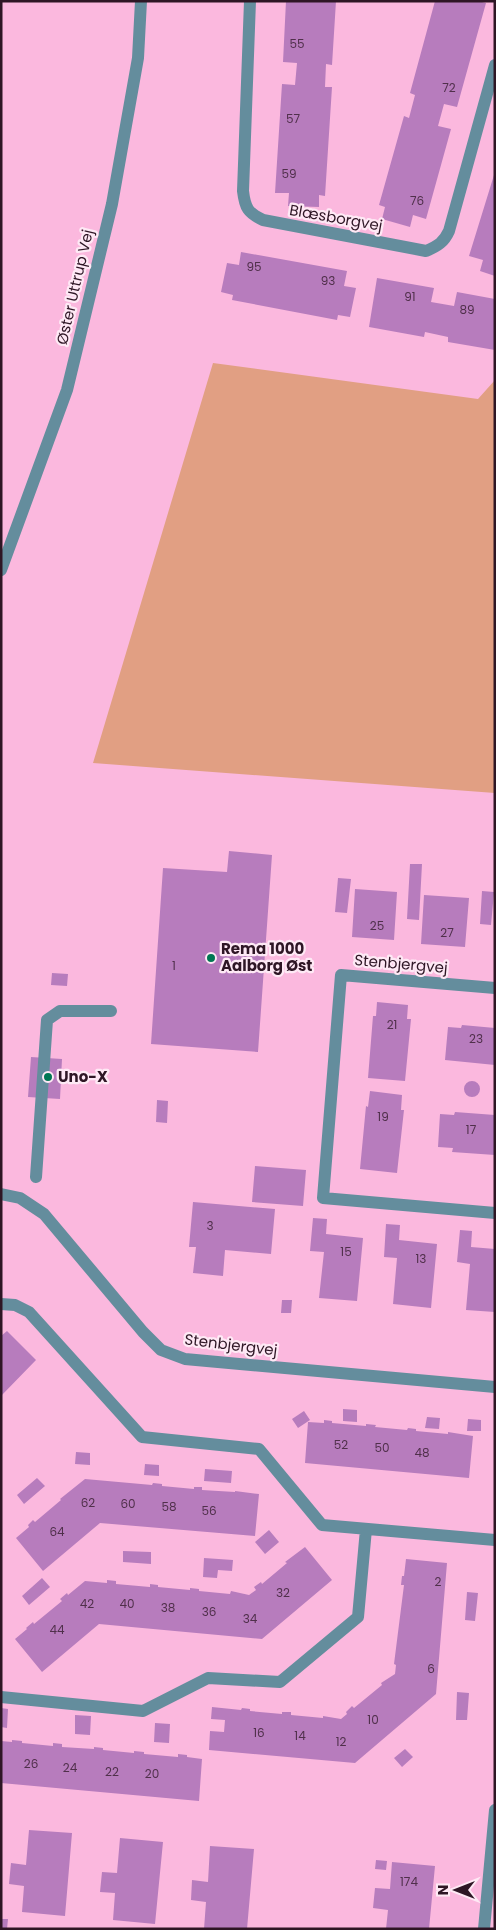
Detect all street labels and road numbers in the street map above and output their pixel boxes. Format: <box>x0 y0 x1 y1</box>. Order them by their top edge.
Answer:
street label: Blæsborgvej <box>288 199 384 236</box>
street label: Øster Uttrup Vej <box>51 227 98 347</box>
street label: Stenbjergvej <box>354 949 449 978</box>
street label: Stenbjergvej <box>183 1328 279 1361</box>

